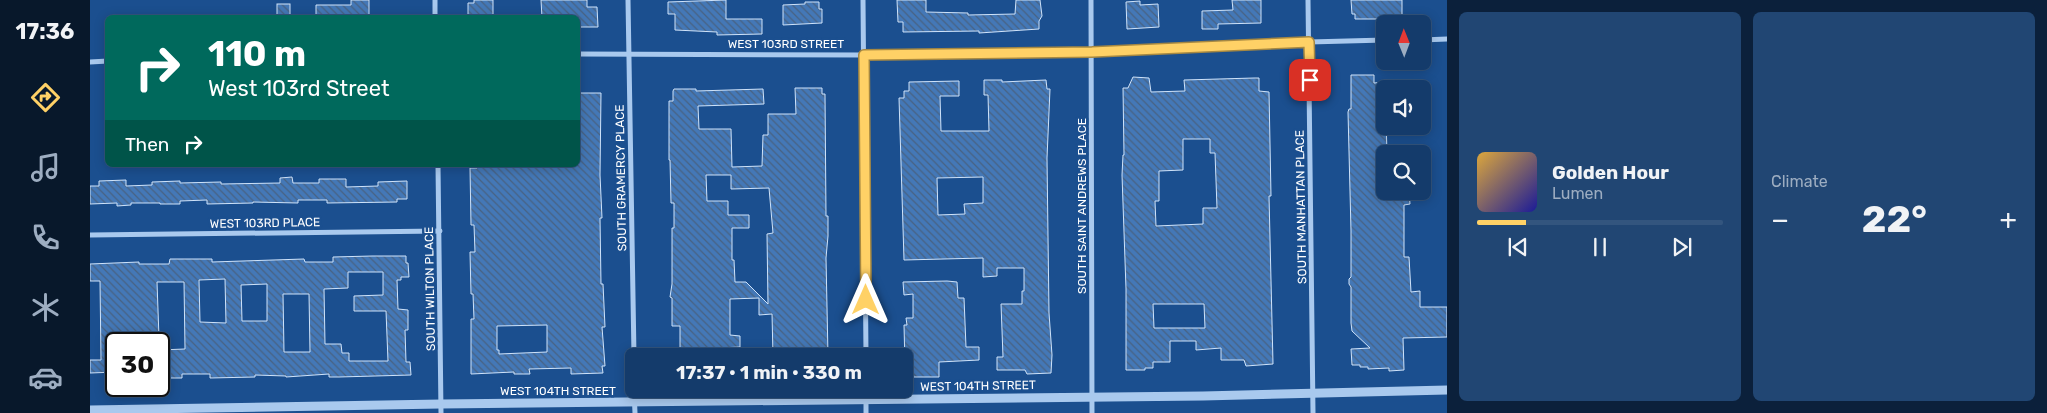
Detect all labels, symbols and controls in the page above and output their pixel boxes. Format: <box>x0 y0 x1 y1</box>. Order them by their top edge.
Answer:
north arrow <box>1376 15 1431 70</box>
map controls <box>1376 15 1431 200</box>
text: 17:36 <box>16 18 74 45</box>
text: 110 m <box>208 33 306 75</box>
icon: right <box>125 35 190 100</box>
street label: WEST 103RD STREET <box>728 37 844 51</box>
pin <box>1289 59 1331 101</box>
icon: arrive <box>1296 66 1324 94</box>
text: West 103rd Street <box>208 75 390 102</box>
icon: directions <box>28 80 63 115</box>
button: sound <box>1376 80 1431 135</box>
street label: SOUTH GRAMERCY PLACE <box>613 104 629 252</box>
street label: SOUTH SAINT ANDREWS PLACE <box>1075 118 1089 294</box>
icon: right <box>179 130 207 158</box>
street label: SOUTH MANHATTAN PLACE <box>1293 130 1309 284</box>
text: Then <box>125 133 169 156</box>
button: search <box>1376 145 1431 200</box>
icon: music <box>28 150 63 185</box>
text: Golden Hour <box>1552 161 1669 184</box>
text: Climate <box>1771 172 1828 191</box>
text: Lumen <box>1552 184 1603 203</box>
text: 22° <box>1862 196 1927 242</box>
text: − <box>1771 203 1789 236</box>
text: + <box>2000 203 2017 236</box>
street label: WEST 103RD PLACE <box>210 215 320 231</box>
icon: phone <box>28 220 63 255</box>
street label: SOUTH WILTON PLACE <box>422 227 438 351</box>
icon: previous <box>1504 233 1532 261</box>
icon: pause <box>1586 233 1614 261</box>
icon: next <box>1668 233 1696 261</box>
position arrow <box>839 273 891 325</box>
icon: climate <box>28 290 63 325</box>
speed limit sign: 30 <box>105 332 170 397</box>
icon: car <box>28 360 63 395</box>
text: 17:37 · 1 min · 330 m <box>676 361 862 384</box>
street label: WEST 104TH STREET <box>920 378 1036 394</box>
street label: WEST 104TH STREET <box>500 384 616 398</box>

